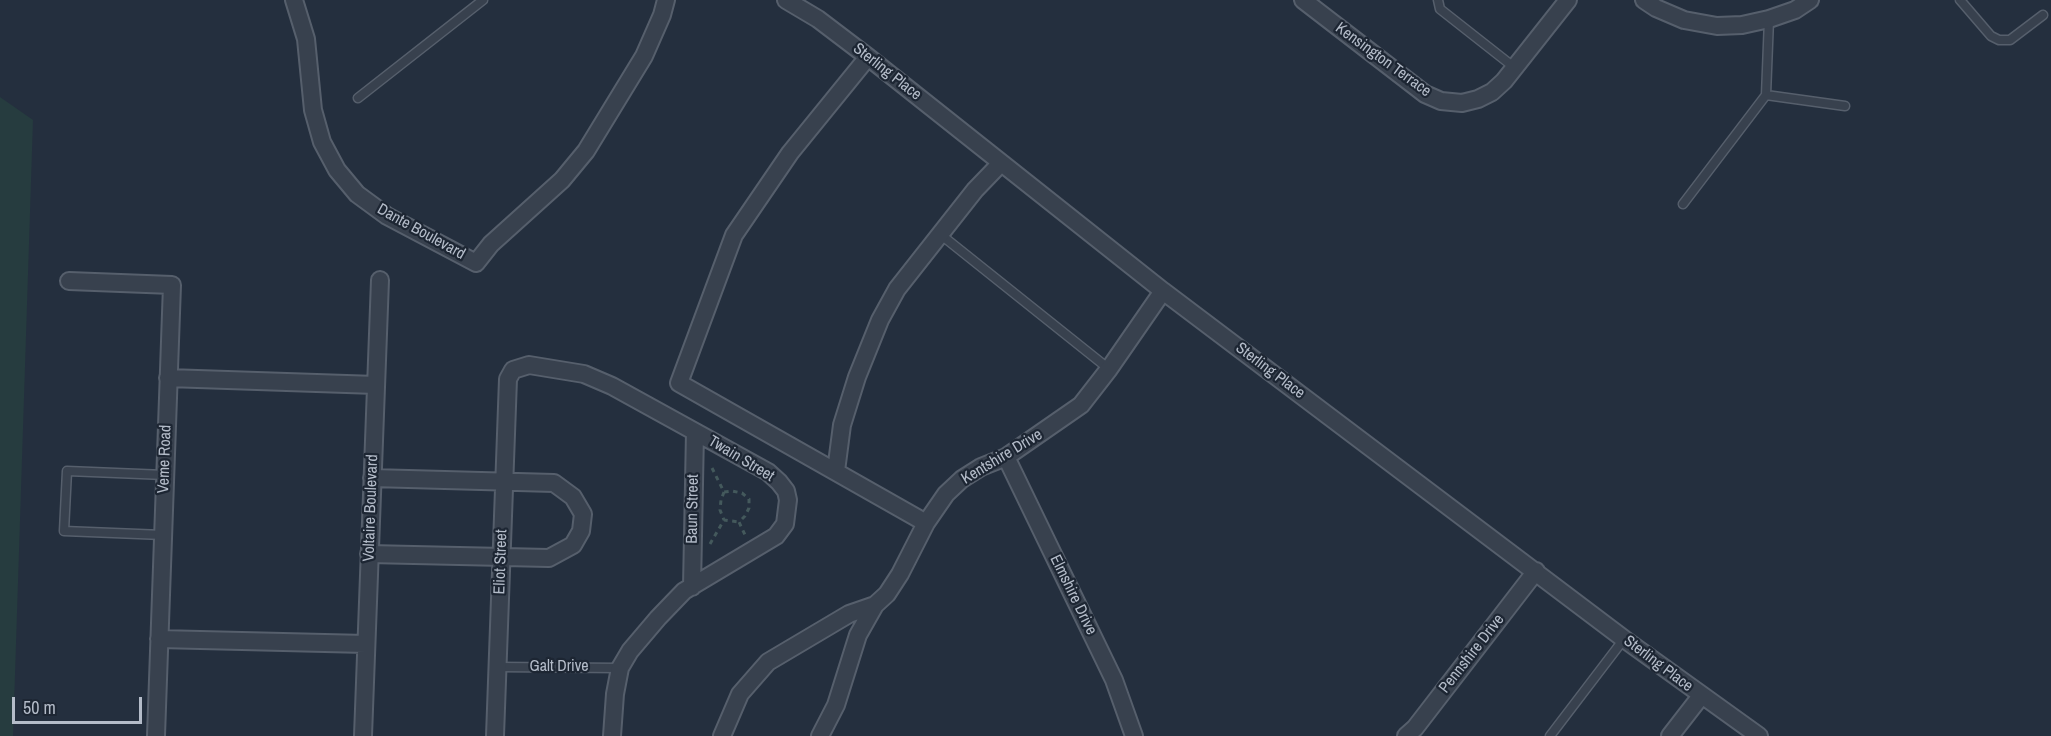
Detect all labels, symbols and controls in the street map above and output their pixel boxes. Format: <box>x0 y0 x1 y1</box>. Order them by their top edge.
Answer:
street label: Kensington Terrace <box>1331 19 1435 101</box>
street label: Sterling Place <box>849 39 925 105</box>
street label: Dante Boulevard <box>374 200 468 264</box>
street label: Sterling Place <box>1232 339 1308 403</box>
street label: Veme Road <box>154 424 176 494</box>
street label: Kentshire Drive <box>958 425 1046 489</box>
street label: Twain Street <box>704 432 778 486</box>
street label: Voltaire Boulevard <box>360 454 382 562</box>
street label: Baun Street <box>683 474 703 544</box>
street label: Eliot Street <box>490 529 512 595</box>
street label: Elmshire Drive <box>1045 552 1101 638</box>
street label: Pennshire Drive <box>1435 611 1509 697</box>
street label: Sterling Place <box>1620 632 1696 696</box>
street label: Galt Drive <box>529 657 589 677</box>
scale bar <box>15 685 146 723</box>
text: 50 m <box>23 695 56 720</box>

